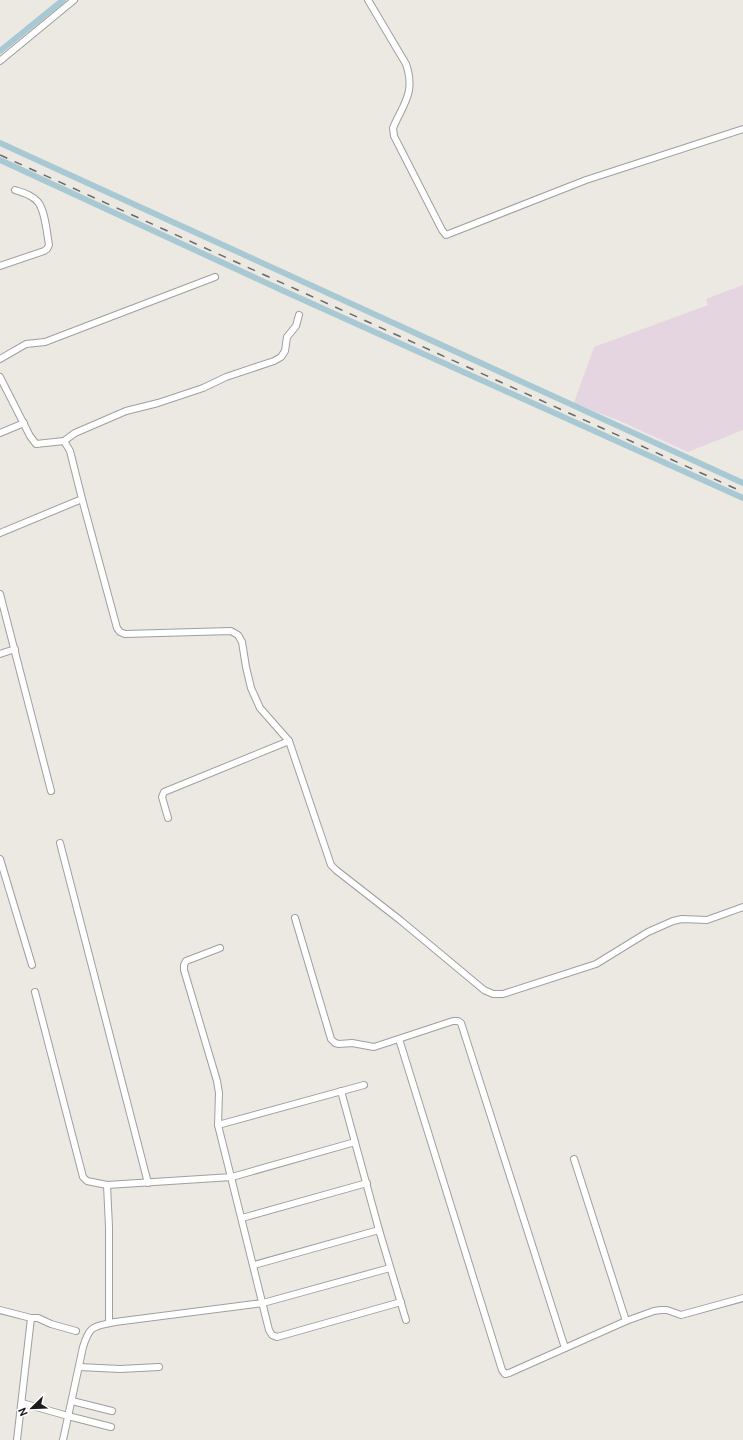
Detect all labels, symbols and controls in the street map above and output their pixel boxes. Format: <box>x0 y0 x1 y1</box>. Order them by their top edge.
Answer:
north arrow <box>12 1388 52 1428</box>
text: N <box>16 1405 32 1418</box>

